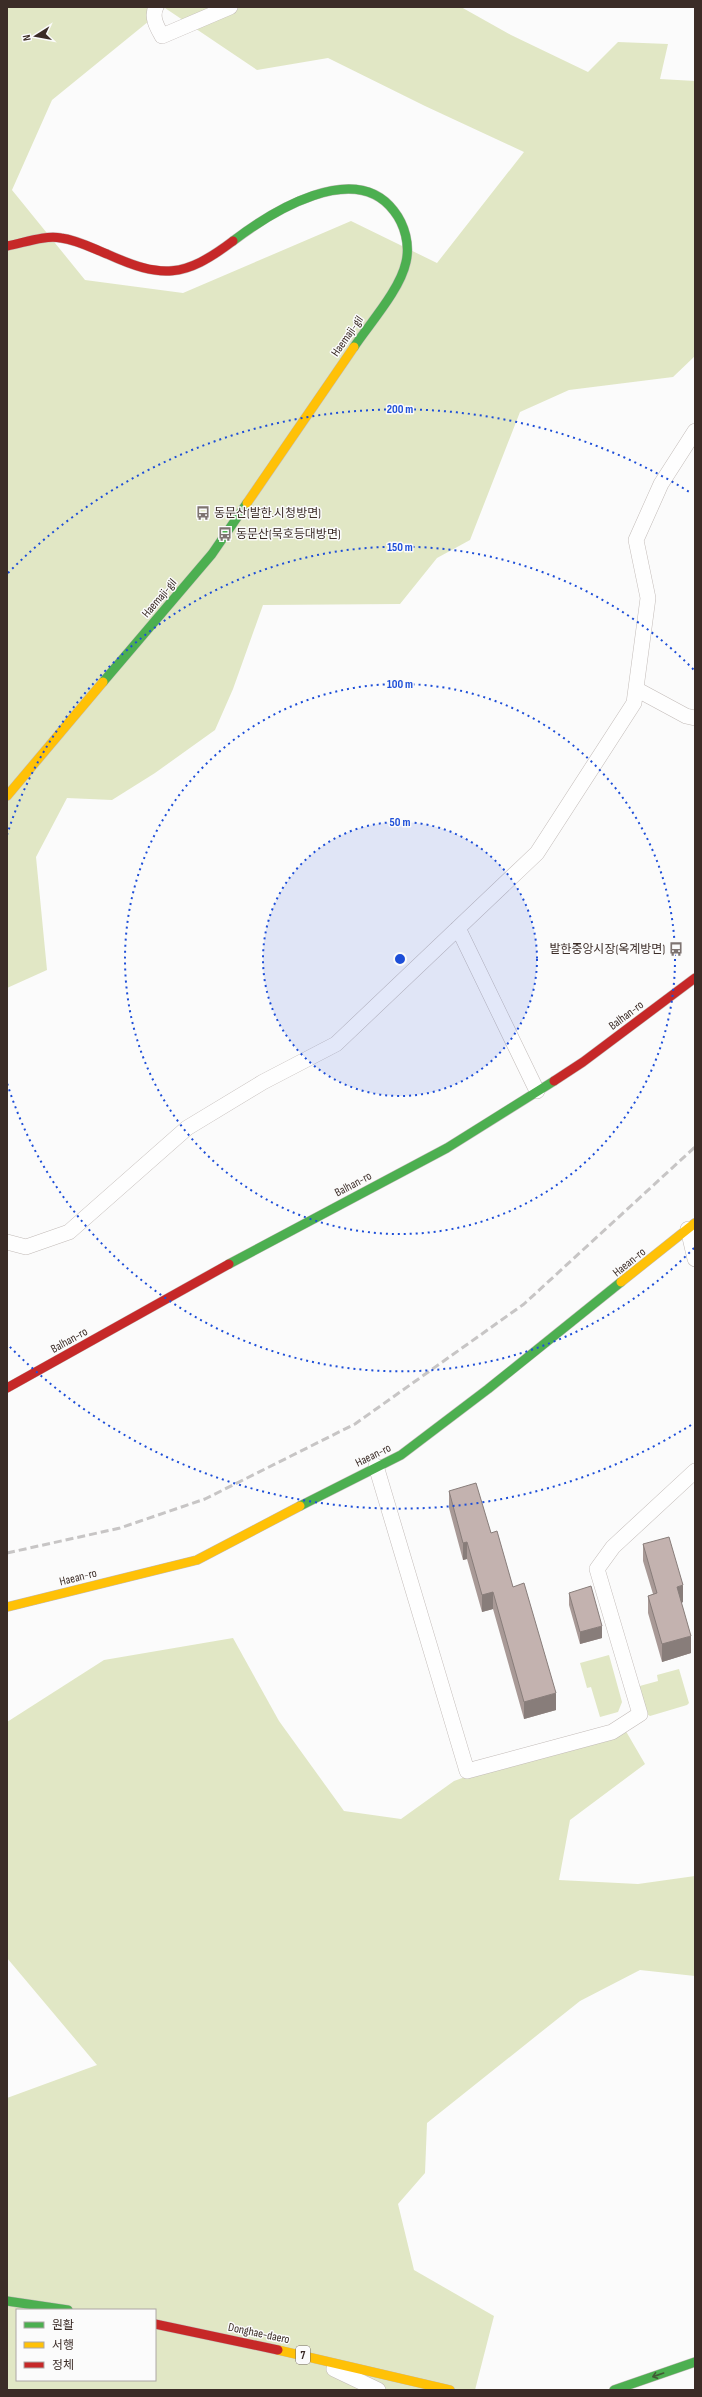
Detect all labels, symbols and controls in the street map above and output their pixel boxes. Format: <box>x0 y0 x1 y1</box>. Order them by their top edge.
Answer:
north arrow <box>16 16 56 56</box>
text: N <box>20 34 34 42</box>
street label: Haemaji-gil <box>328 313 367 360</box>
text: 200 m <box>387 402 413 417</box>
bus stop icon: 동문산(발한.시청방면) <box>195 505 211 521</box>
place label: 동문산(발한.시청방면) <box>214 506 321 521</box>
bus stop icon: 동문산(묵호등대방면) <box>217 526 233 542</box>
place label: 동문산(묵호등대방면) <box>236 527 341 542</box>
text: 150 m <box>387 540 413 555</box>
street label: Haemaji-gil <box>139 576 180 621</box>
text: 100 m <box>387 677 413 692</box>
text: 50 m <box>390 815 410 830</box>
bus stop icon: 발한중앙시장(옥계방면) <box>668 941 684 957</box>
place label: 발한중앙시장(옥계방면) <box>549 942 665 957</box>
centre of rings <box>393 952 407 966</box>
street label: Balhan-ro <box>606 997 647 1033</box>
street label: Balhan-ro <box>332 1168 374 1200</box>
street label: Haean-ro <box>610 1245 649 1280</box>
street label: Balhan-ro <box>48 1324 90 1357</box>
street label: Haean-ro <box>353 1440 394 1471</box>
street label: Haean-ro <box>58 1566 98 1589</box>
legend <box>16 2309 156 2381</box>
text: 원활 <box>52 2318 74 2333</box>
street label: Donghae-daero <box>227 2320 291 2347</box>
text: 서행 <box>52 2338 74 2353</box>
road number: 7 <box>296 2346 310 2364</box>
text: 정체 <box>52 2358 74 2373</box>
one-way arrow <box>652 2372 665 2379</box>

